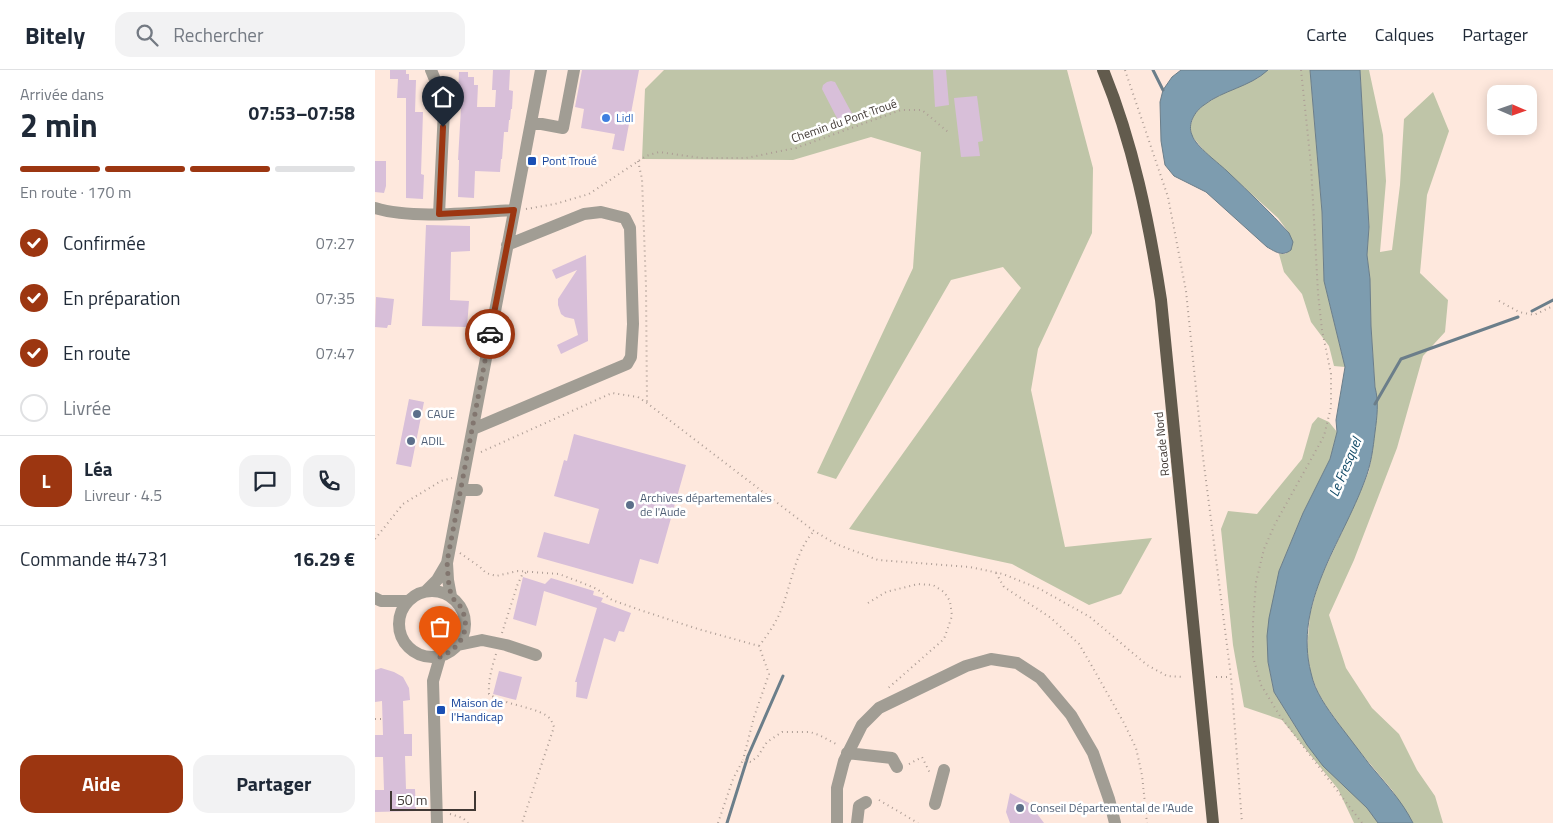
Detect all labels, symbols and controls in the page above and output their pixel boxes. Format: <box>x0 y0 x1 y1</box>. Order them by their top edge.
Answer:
search box <box>115 12 465 57</box>
text: Bitely <box>25 17 85 53</box>
text: Rechercher <box>173 20 264 49</box>
icon: search <box>133 21 161 49</box>
text: Carte <box>1306 21 1347 48</box>
text: Calques <box>1375 21 1434 48</box>
text: Partager <box>1462 21 1528 48</box>
pin <box>422 76 464 127</box>
text: Arrivée dans <box>20 82 104 106</box>
icon: home <box>429 83 457 111</box>
north arrow <box>1487 85 1537 135</box>
map controls <box>1487 85 1537 135</box>
street label: Chemin du Pont Troué <box>788 93 899 148</box>
text: 07:53–07:58 <box>248 98 355 127</box>
text: 2 min <box>20 101 98 149</box>
place label: Lidl <box>616 108 634 127</box>
marker: Lidl <box>600 112 612 124</box>
place label: Pont Troué <box>542 151 597 170</box>
marker: Pont Troué <box>526 155 538 167</box>
text: En route · 170 m <box>20 180 131 204</box>
text: Confirmée <box>63 228 145 257</box>
icon: check <box>20 229 48 257</box>
text: 07:27 <box>316 231 355 255</box>
text: En préparation <box>63 283 181 312</box>
icon: check <box>20 284 48 312</box>
text: 07:35 <box>316 286 355 310</box>
courier <box>465 309 515 359</box>
icon: car <box>476 320 504 348</box>
text: En route <box>63 338 131 367</box>
icon: check <box>20 339 48 367</box>
text: 07:47 <box>316 341 355 365</box>
text: Livrée <box>63 393 111 422</box>
place label: CAUE <box>427 404 455 423</box>
marker: CAUE <box>411 408 423 420</box>
street label: Rocade Nord <box>1149 411 1174 477</box>
place label: ADIL <box>421 431 445 450</box>
water label: Le Fresquel <box>1323 432 1367 500</box>
marker: ADIL <box>405 435 417 447</box>
text: Léa <box>84 454 112 483</box>
button: chat <box>239 455 291 507</box>
button: phone <box>303 455 355 507</box>
text: L <box>42 466 50 495</box>
text: Livreur · 4.5 <box>84 483 162 507</box>
place label: Archives départementales de l'Aude <box>640 488 772 521</box>
marker: Archives départementales de l'Aude <box>624 499 636 511</box>
text: Commande #4731 <box>20 544 169 573</box>
text: 16.29 € <box>293 544 355 573</box>
pin <box>419 606 461 657</box>
icon: bag <box>426 613 454 641</box>
place label: Maison de l'Handicap <box>451 693 503 726</box>
marker: Maison de l'Handicap <box>435 704 447 716</box>
button: Aide <box>20 755 183 813</box>
button: Partager <box>193 755 355 813</box>
scale bar <box>390 788 476 811</box>
text: 50 m <box>397 789 427 810</box>
place label: Conseil Départemental de l'Aude <box>1030 798 1193 817</box>
marker: Conseil Départemental de l'Aude <box>1014 802 1026 814</box>

